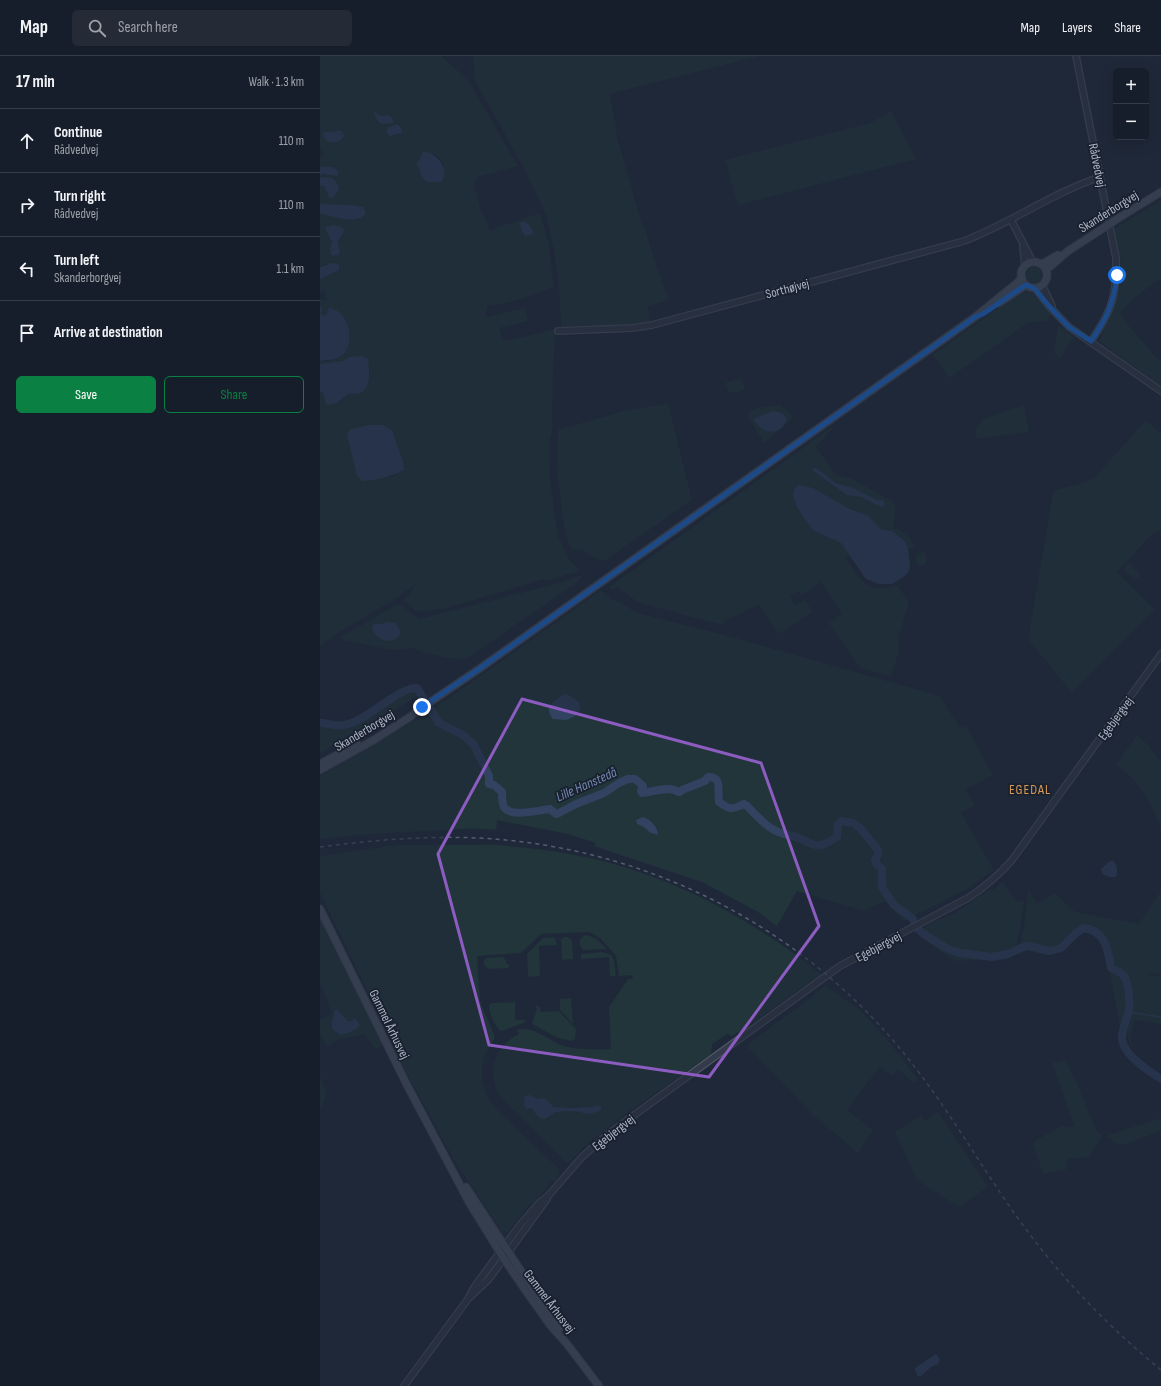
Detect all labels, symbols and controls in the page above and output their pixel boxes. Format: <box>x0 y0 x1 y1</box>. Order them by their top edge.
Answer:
search box <box>72 10 352 46</box>
text: Map <box>20 16 48 39</box>
icon: search <box>86 17 108 39</box>
text: Search here <box>118 18 178 37</box>
text: Map <box>1020 19 1040 36</box>
text: Layers <box>1062 19 1092 36</box>
text: Share <box>1114 19 1141 36</box>
map controls <box>1113 68 1149 140</box>
button: + <box>1113 68 1149 104</box>
text: 17 min <box>16 72 55 92</box>
text: Walk · 1.3 km <box>249 74 304 90</box>
button: − <box>1113 104 1149 140</box>
text: Continue <box>54 123 103 142</box>
icon: ahead <box>16 130 38 152</box>
text: 110 m <box>279 133 304 149</box>
text: Rådvedvej <box>54 142 98 158</box>
street label: Rådvedvej <box>1085 142 1109 188</box>
text: Turn right <box>54 187 106 206</box>
street label: Skanderborgvej <box>1076 187 1141 236</box>
icon: right <box>16 194 38 216</box>
text: 110 m <box>279 197 304 213</box>
text: Rådvedvej <box>54 206 98 222</box>
text: Turn left <box>54 251 99 270</box>
icon: left <box>16 258 38 280</box>
text: 1.1 km <box>277 261 304 277</box>
route start <box>1108 266 1126 284</box>
text: Skanderborgvej <box>54 270 121 286</box>
street label: Sorthøjvej <box>764 275 811 302</box>
icon: arrive <box>16 322 38 344</box>
text: Arrive at destination <box>54 323 163 342</box>
button: Save <box>16 376 156 413</box>
button: Share <box>164 376 304 413</box>
street label: Egebjergvej <box>1095 694 1137 743</box>
route end <box>413 698 431 716</box>
street label: Skanderborgvej <box>332 707 397 755</box>
water label: Lille Hanstedå <box>553 763 620 805</box>
district label: EGEDAL <box>1009 781 1051 798</box>
street label: Egebjergvej <box>853 928 904 966</box>
street label: Gammel Århusvej <box>365 987 413 1062</box>
street label: Egebjergvej <box>589 1111 638 1154</box>
street label: Gammel Århusvej <box>520 1267 578 1337</box>

